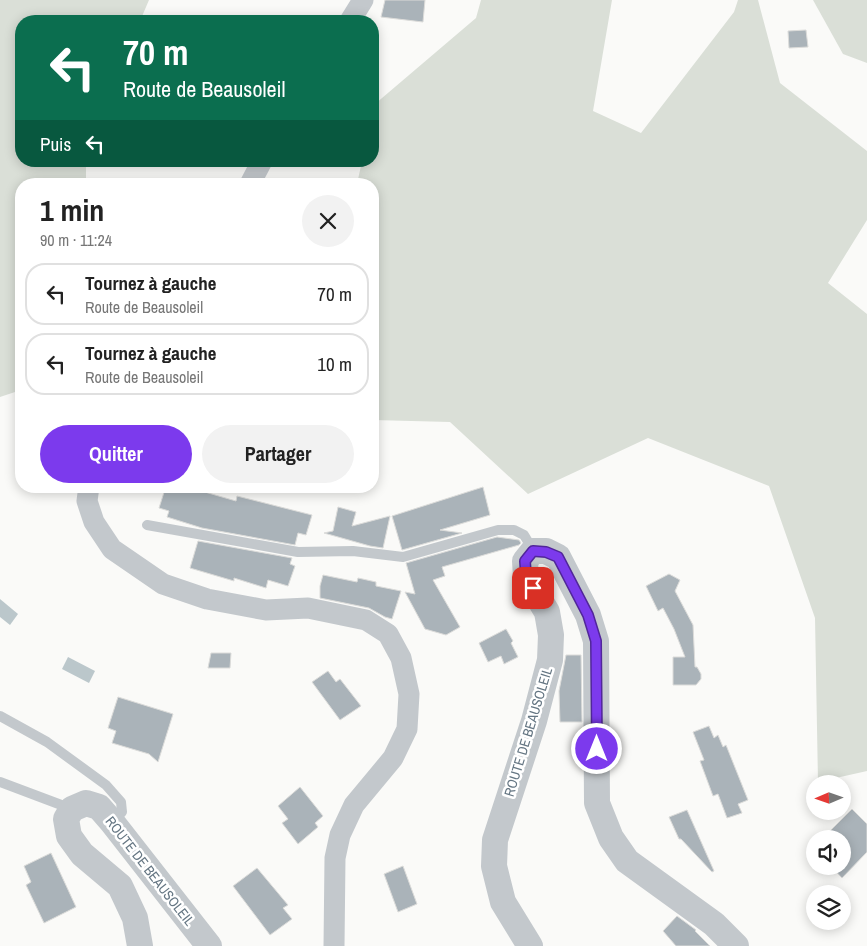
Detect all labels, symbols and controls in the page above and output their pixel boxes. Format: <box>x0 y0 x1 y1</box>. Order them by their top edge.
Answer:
text: 70 m <box>123 29 188 76</box>
icon: left <box>40 35 105 100</box>
text: Route de Beausoleil <box>123 74 285 104</box>
icon: left <box>81 130 109 158</box>
text: Puis <box>40 131 71 157</box>
text: 1 min <box>40 190 104 230</box>
button: close <box>302 195 354 247</box>
text: 90 m · 11:24 <box>40 229 112 251</box>
text: Tournez à gauche <box>85 270 216 296</box>
icon: left <box>42 280 70 308</box>
text: 70 m <box>317 281 352 307</box>
text: Route de Beausoleil <box>85 296 203 318</box>
text: Tournez à gauche <box>85 340 216 366</box>
icon: left <box>42 350 70 378</box>
text: 10 m <box>317 351 352 377</box>
text: Route de Beausoleil <box>85 366 203 388</box>
button: Quitter <box>40 425 192 483</box>
button: Partager <box>202 425 354 483</box>
pin <box>512 567 554 609</box>
icon: arrive <box>519 574 547 602</box>
street label: ROUTE DE BEAUSOLEIL <box>500 665 556 799</box>
position arrow <box>570 722 622 774</box>
north arrow <box>806 775 851 820</box>
map controls <box>806 775 851 930</box>
street label: ROUTE DE BEAUSOLEIL <box>102 813 199 930</box>
button: sound <box>806 830 851 875</box>
button: layers <box>806 885 851 930</box>

